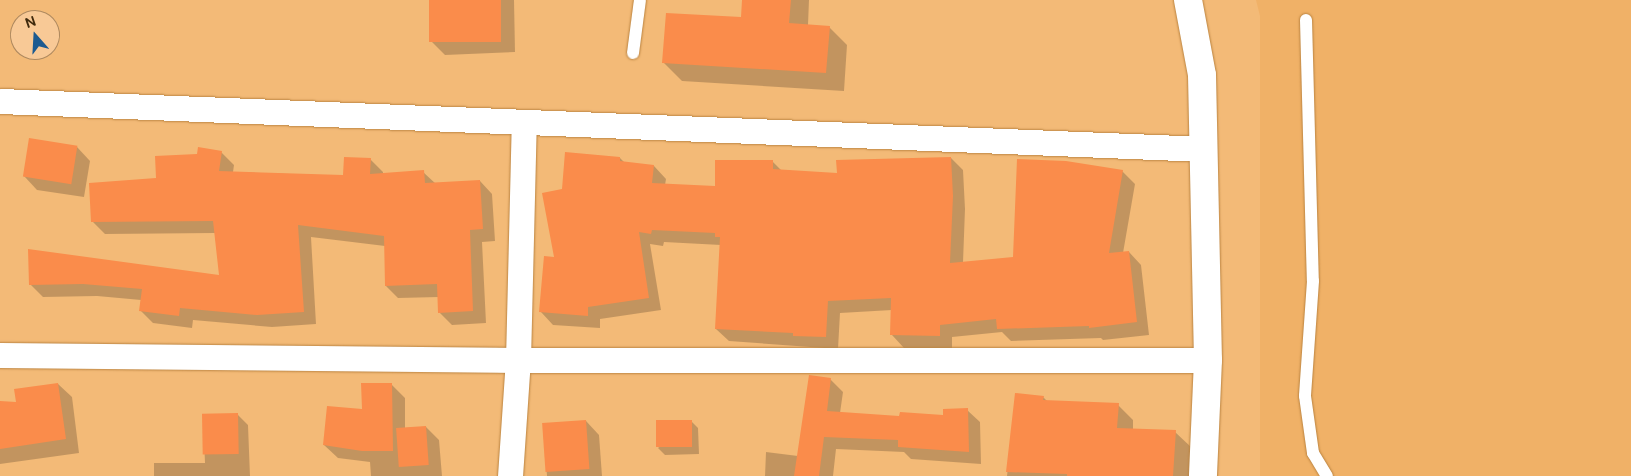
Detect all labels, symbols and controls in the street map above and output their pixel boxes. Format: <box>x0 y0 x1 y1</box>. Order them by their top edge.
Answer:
north arrow <box>10 10 60 60</box>
text: N <box>23 12 38 32</box>

